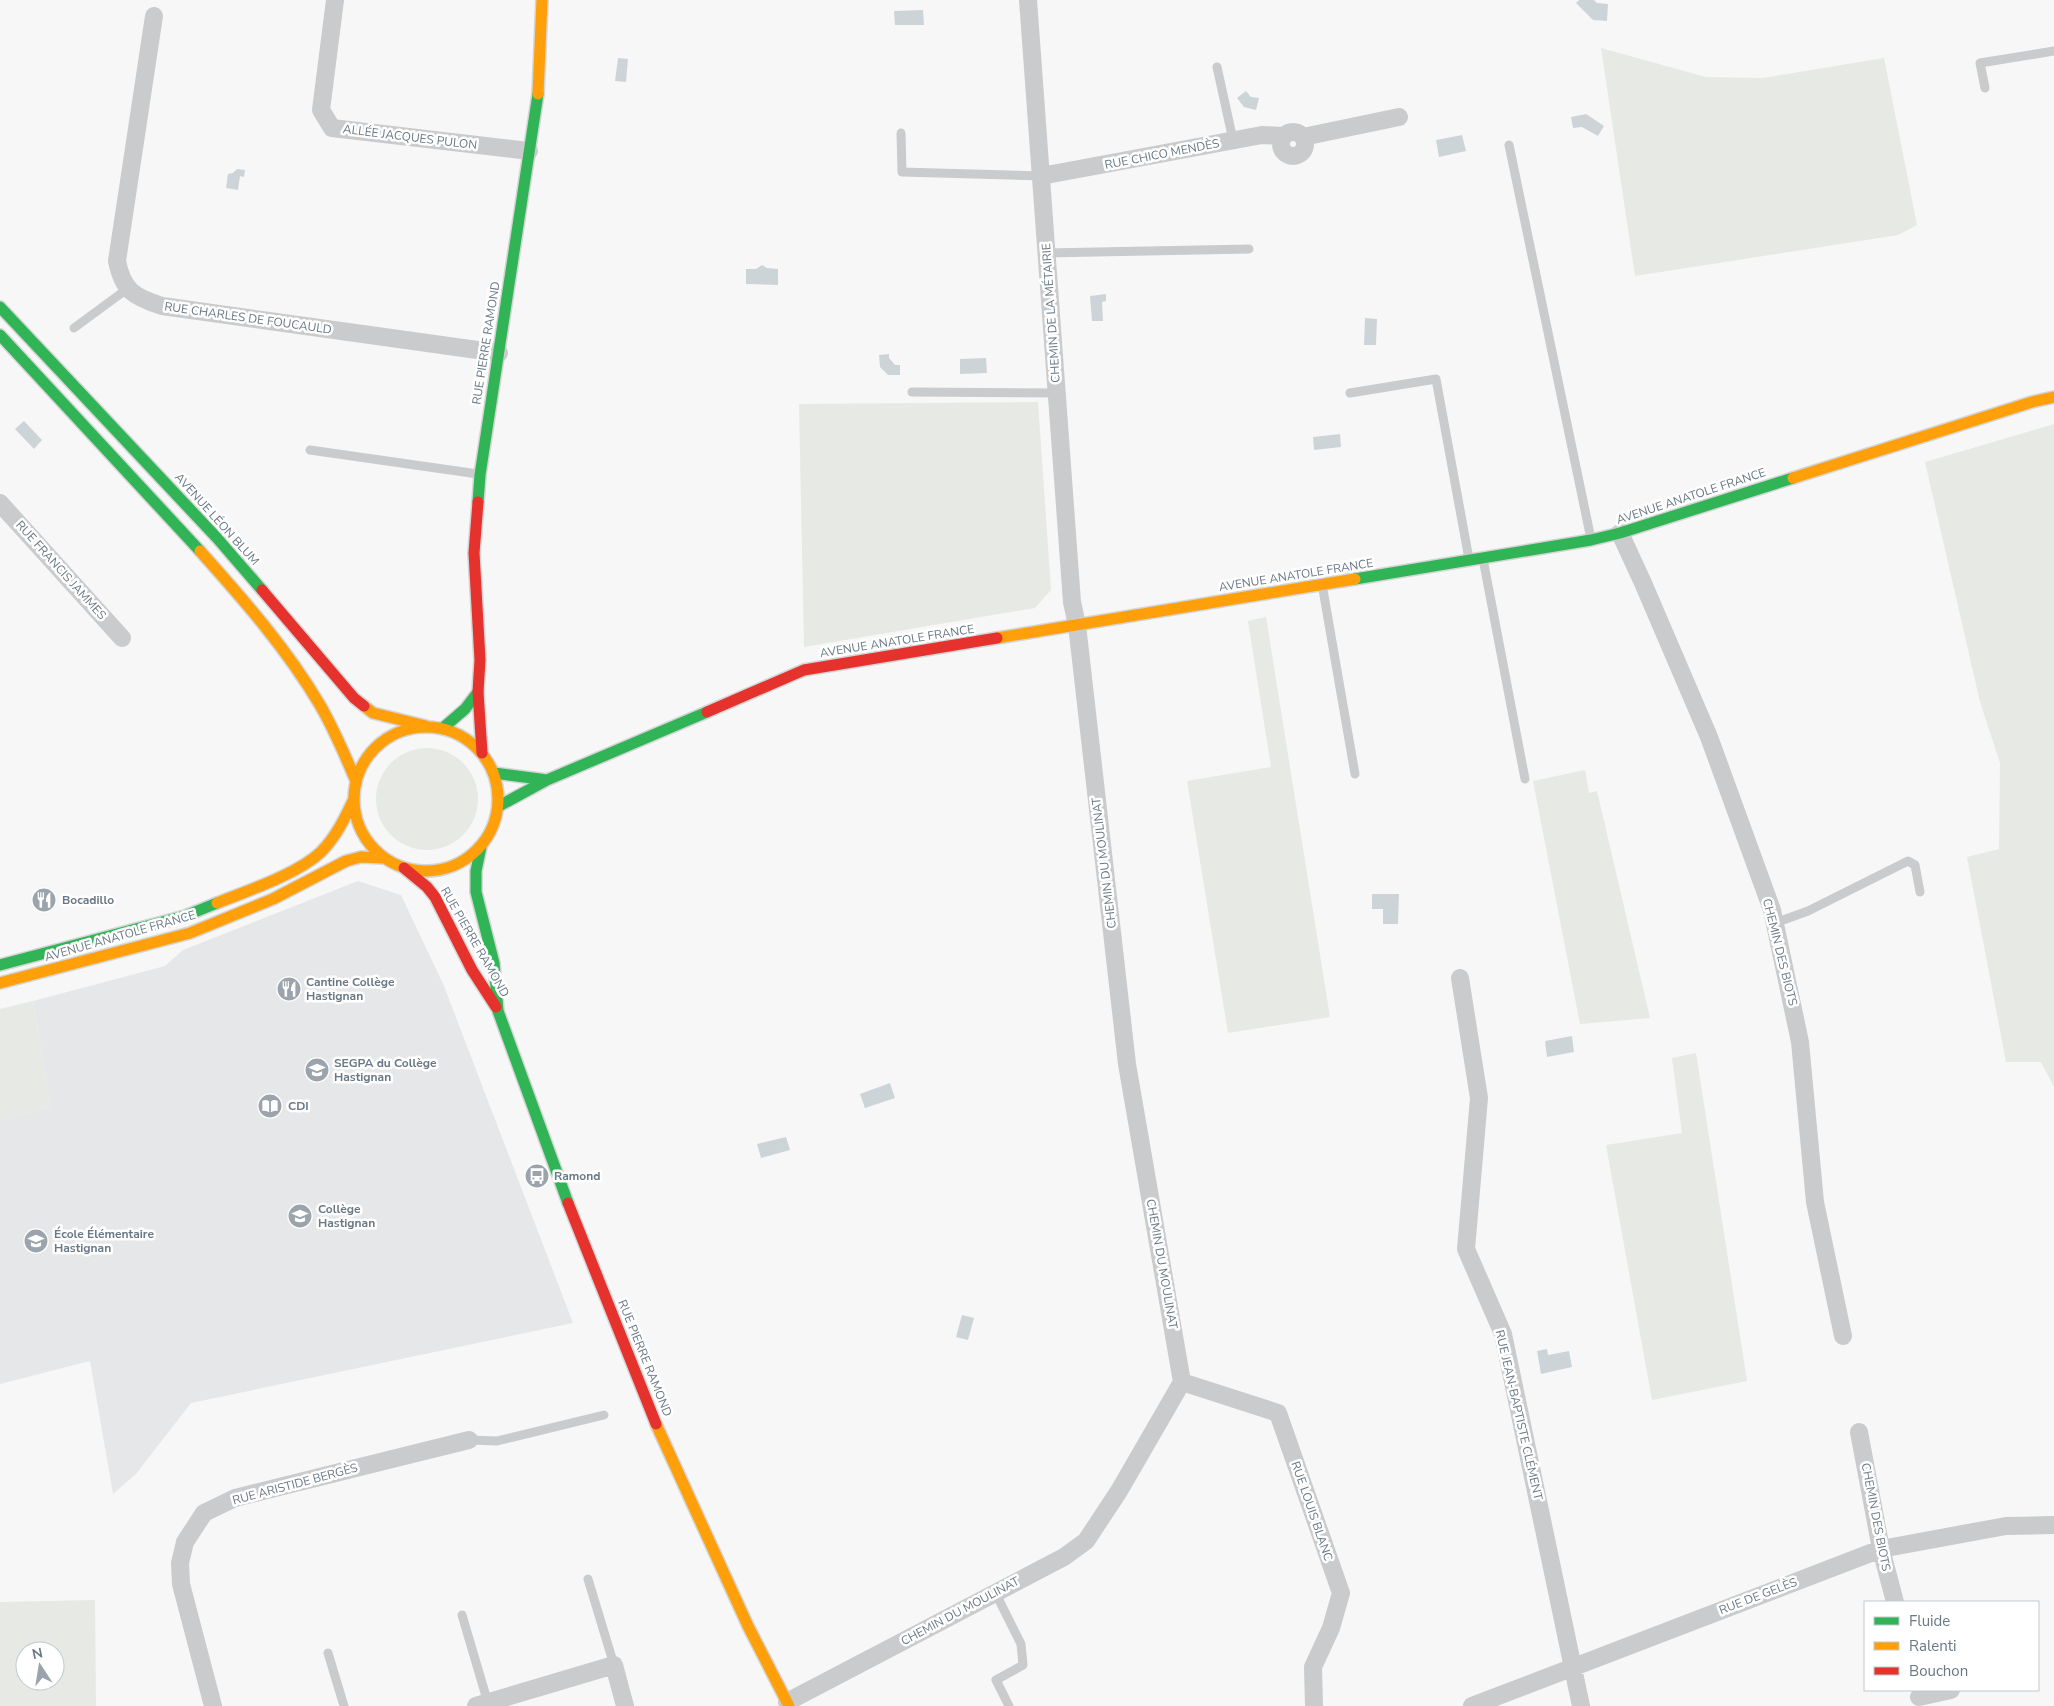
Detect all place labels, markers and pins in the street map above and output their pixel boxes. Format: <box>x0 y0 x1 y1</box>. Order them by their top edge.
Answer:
restaurant icon: Bocadillo <box>31 887 57 913</box>
place label: Bocadillo <box>62 892 114 908</box>
place label: Cantine Collège Hastignan <box>306 974 395 1004</box>
restaurant icon: Cantine Collège Hastignan <box>276 976 302 1002</box>
place label: SEGPA du Collège Hastignan <box>334 1055 437 1085</box>
school or university icon: SEGPA du Collège Hastignan <box>304 1057 330 1083</box>
library icon: CDI <box>257 1093 283 1119</box>
place label: CDI <box>288 1098 309 1114</box>
bus stop icon: Ramond <box>524 1163 550 1189</box>
place label: Ramond <box>554 1168 600 1184</box>
place label: Collège Hastignan <box>318 1201 375 1231</box>
school or university icon: Collège Hastignan <box>287 1203 313 1229</box>
place label: École Élémentaire Hastignan <box>54 1226 154 1256</box>
school or university icon: École Élémentaire Hastignan <box>23 1228 49 1254</box>

